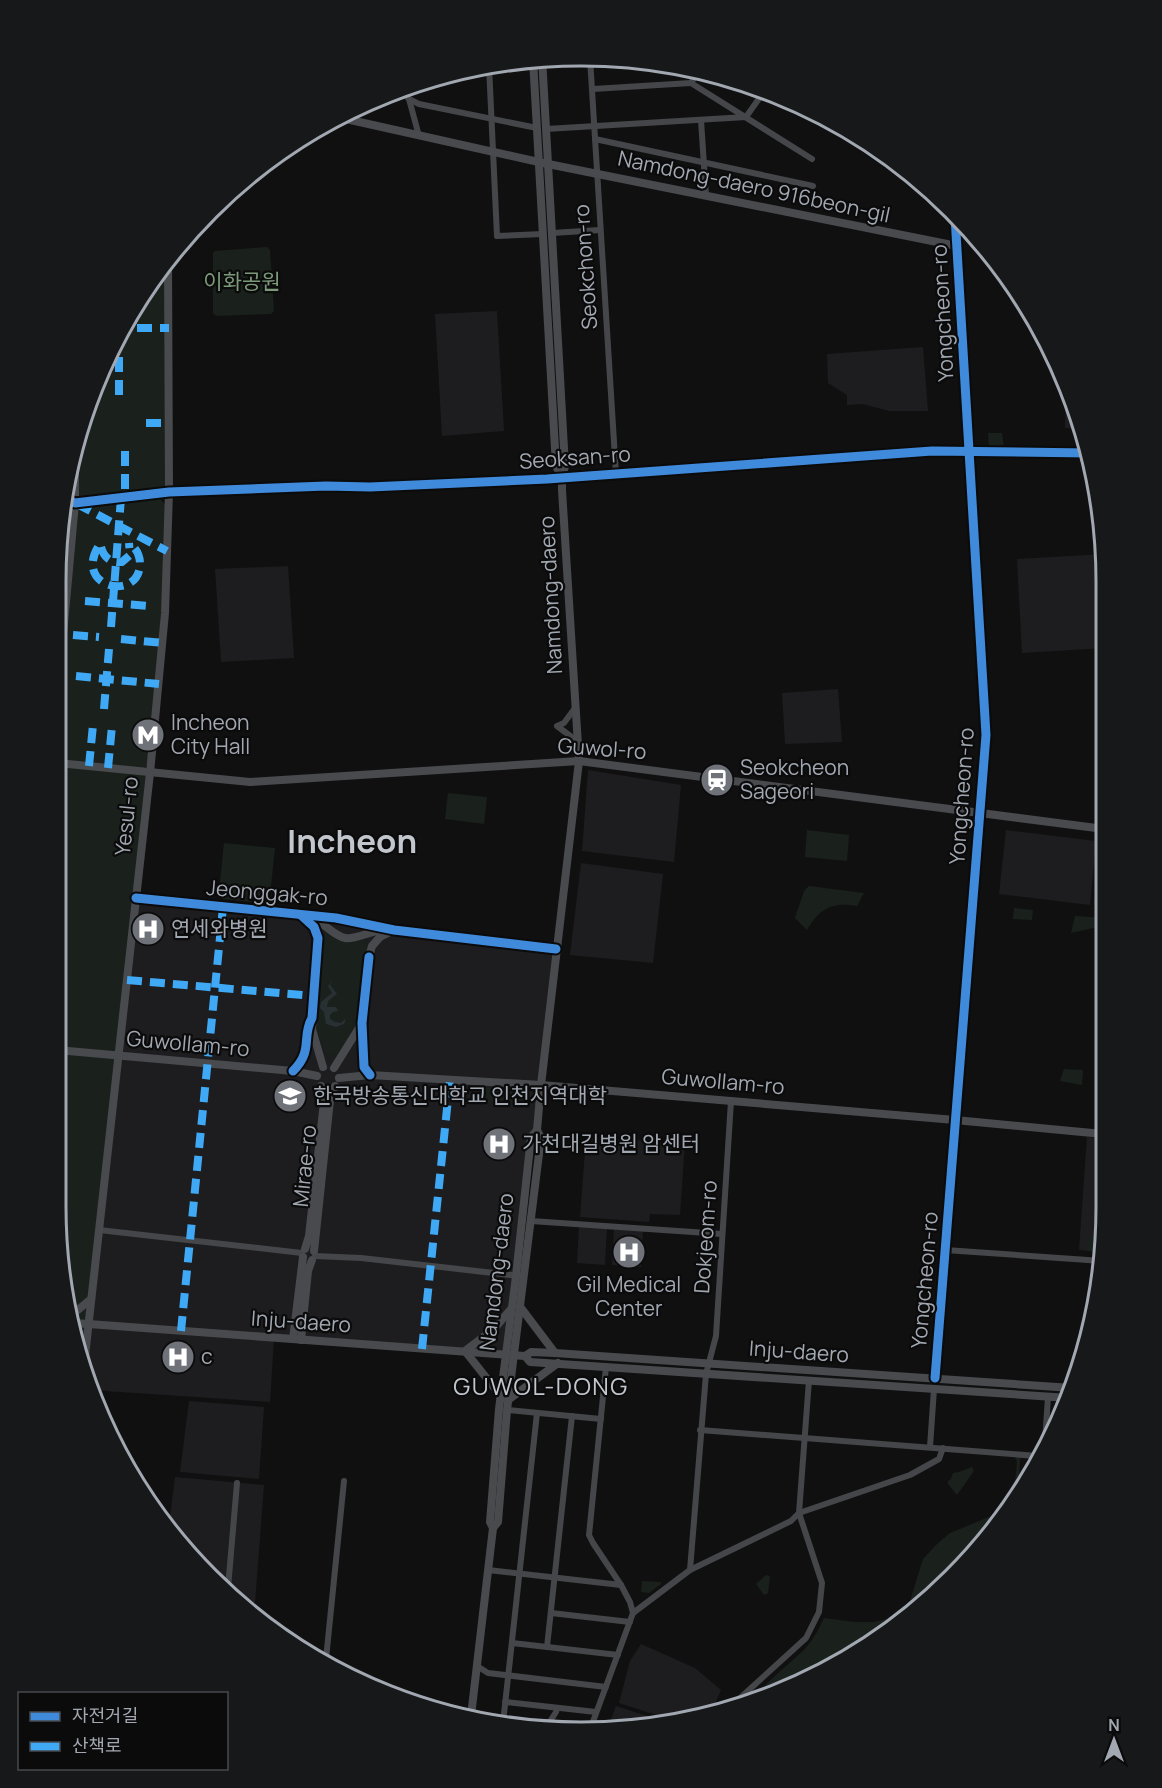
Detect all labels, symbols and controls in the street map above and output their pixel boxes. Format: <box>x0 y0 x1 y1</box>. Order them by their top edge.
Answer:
street label: Namdong-daero 916beon-gil <box>616 143 893 229</box>
street label: Seokchon-ro <box>567 204 603 331</box>
street label: Yongcheon-ro <box>924 244 960 382</box>
park label: 이화공원 <box>203 267 281 295</box>
street label: Seoksan-ro <box>518 439 632 475</box>
street label: Namdong-daero <box>532 515 568 675</box>
place label: Incheon City Hall <box>171 708 250 760</box>
metro station icon: Incheon City Hall <box>130 717 166 753</box>
street label: Yongcheon-ro <box>942 727 980 865</box>
street label: Guwol-ro <box>557 731 647 765</box>
place label: Seokcheon Sageori <box>740 753 849 805</box>
station icon: Seokcheon Sageori <box>699 762 735 798</box>
street label: Yesul-ro <box>108 775 144 857</box>
district label: Incheon <box>287 818 417 863</box>
street label: Jeonggak-ro <box>205 873 329 911</box>
hospital icon: 연세와병원 <box>130 911 166 947</box>
place label: 연세와병원 <box>171 914 268 942</box>
street label: Guwollam-ro <box>125 1024 251 1062</box>
street label: Guwollam-ro <box>660 1062 786 1100</box>
school or university icon: 한국방송통신대학교 인천지역대학 <box>272 1078 308 1114</box>
place label: 한국방송통신대학교 인천지역대학 <box>313 1081 607 1109</box>
street label: Mirae-ro <box>286 1124 322 1208</box>
hospital icon: 가천대길병원 암센터 <box>481 1126 517 1162</box>
place label: 가천대길병원 암센터 <box>522 1129 700 1157</box>
street label: Dokjeom-ro <box>687 1179 723 1294</box>
street label: Namdong-daero <box>472 1191 520 1352</box>
street label: Yongcheon-ro <box>904 1210 944 1349</box>
hospital icon: Gil Medical Center <box>611 1234 647 1270</box>
place label: Gil Medical Center <box>577 1270 681 1322</box>
street label: Inju-daero <box>250 1304 352 1338</box>
street label: Inju-daero <box>748 1334 850 1368</box>
hospital icon: c <box>160 1339 196 1375</box>
place label: c <box>201 1342 213 1370</box>
district label: GUWOL-DONG <box>453 1369 629 1402</box>
legend <box>18 1692 228 1770</box>
text: 자전거길 <box>72 1703 138 1727</box>
north arrow <box>1084 1710 1144 1770</box>
text: N <box>1108 1714 1120 1736</box>
text: 산책로 <box>72 1733 122 1757</box>

